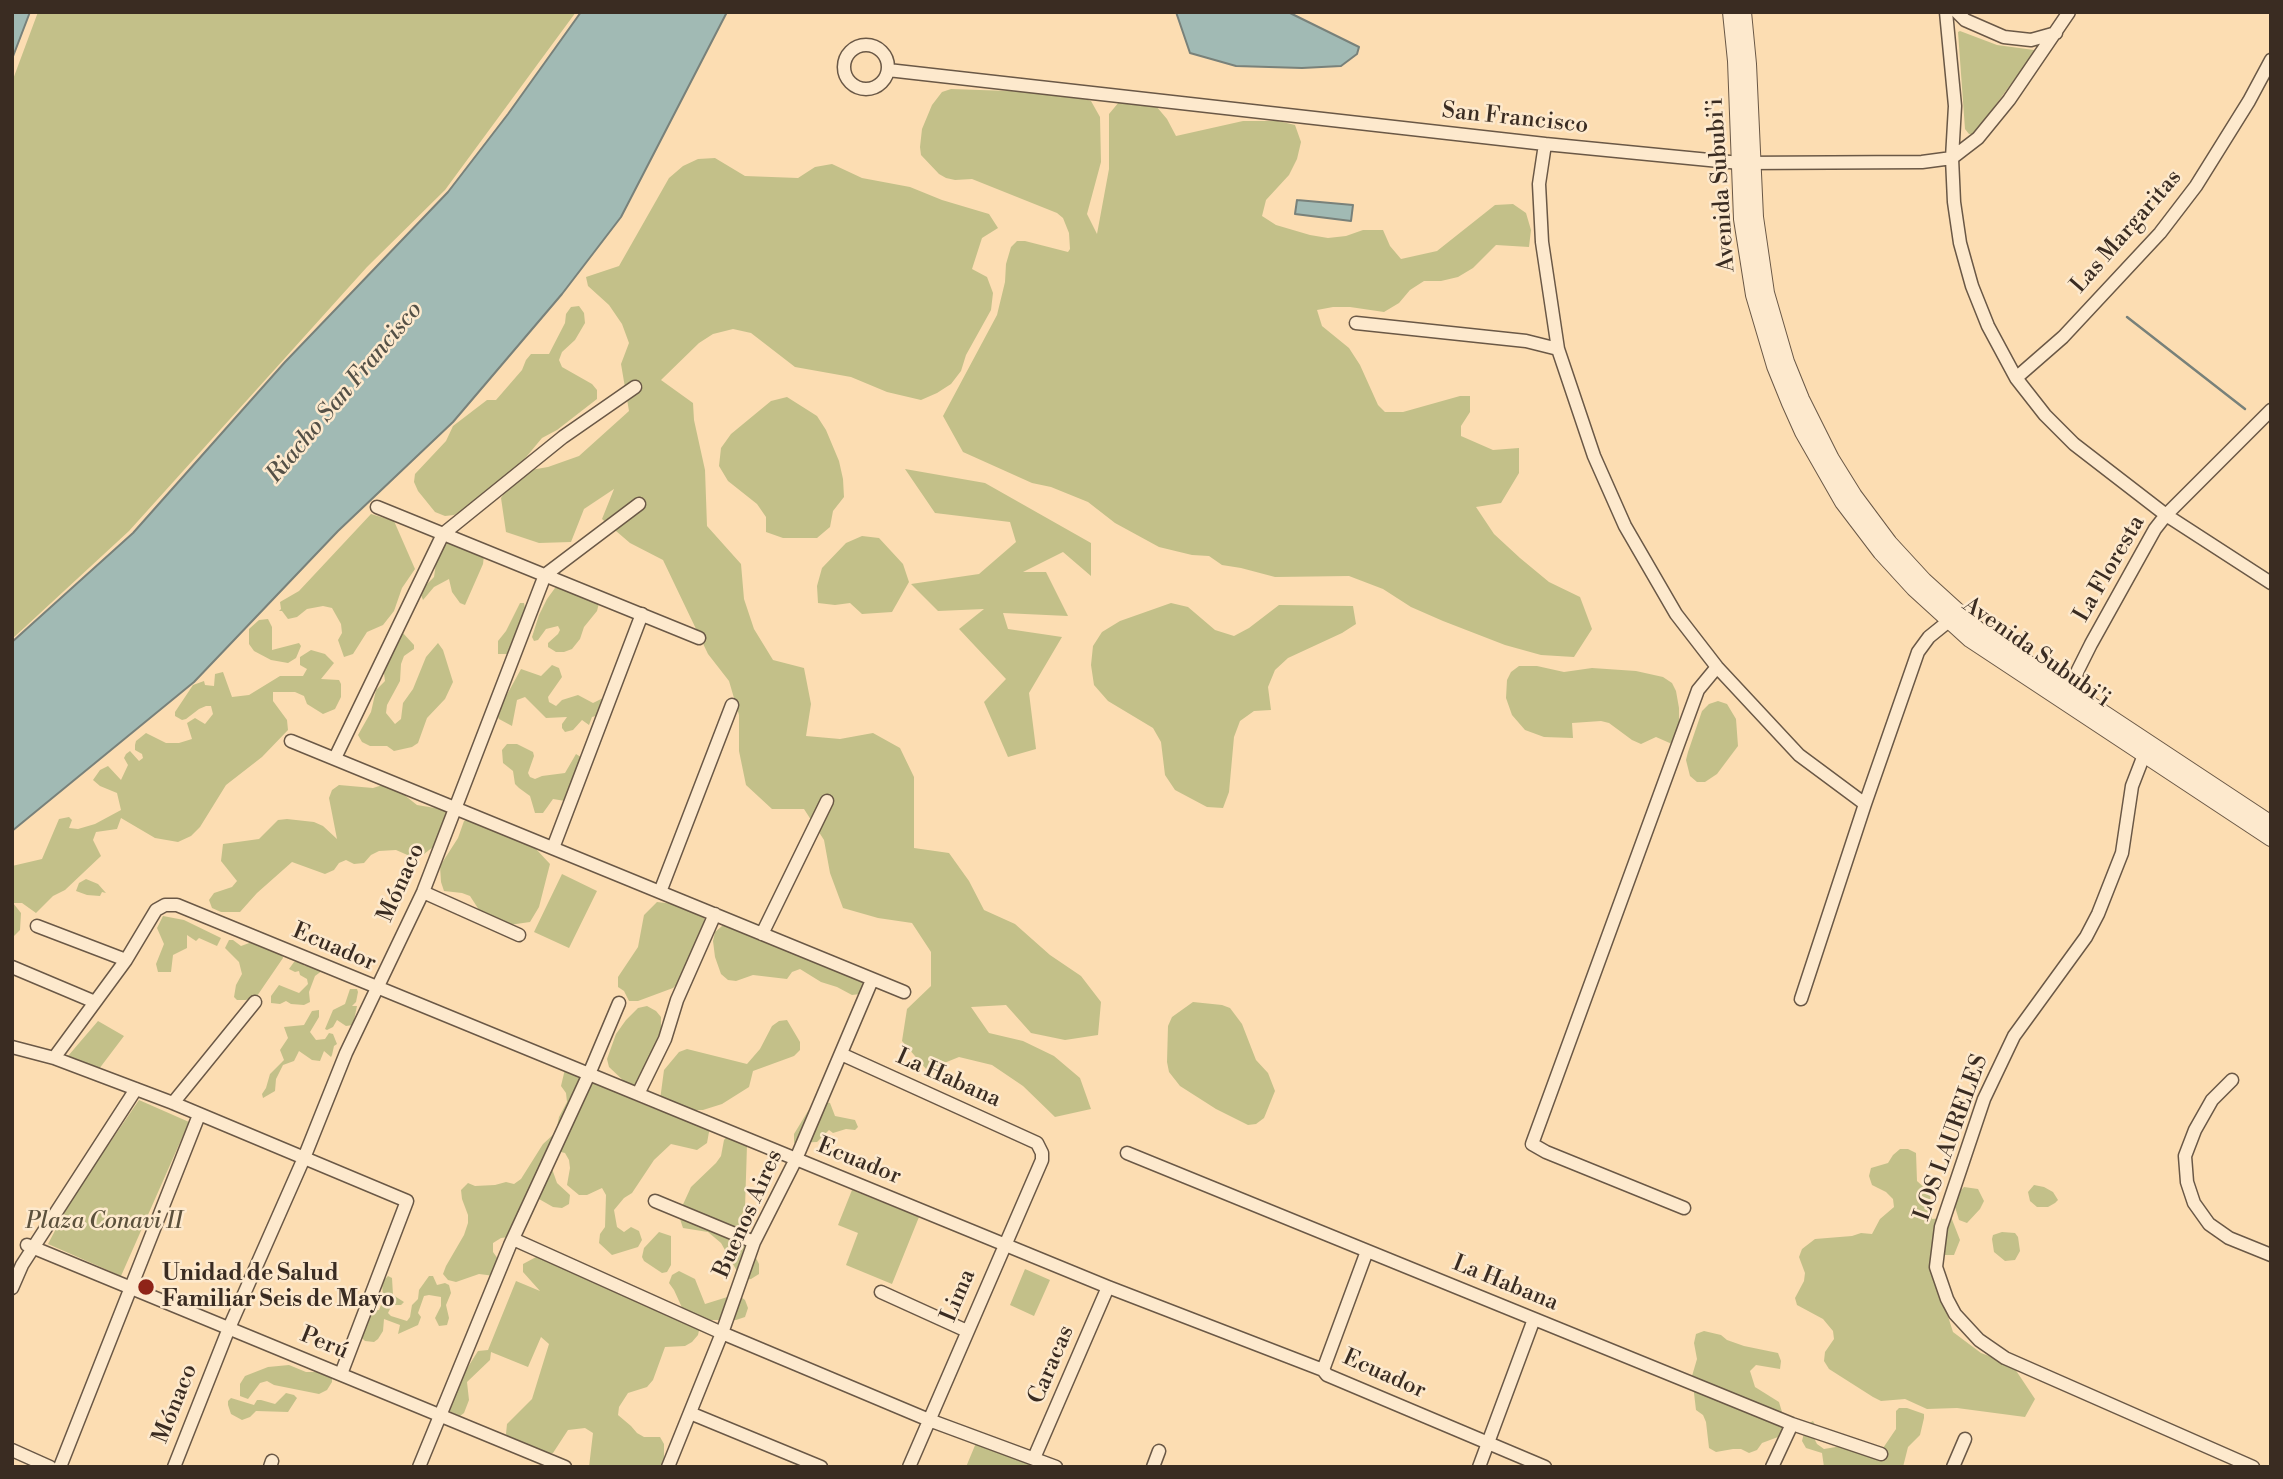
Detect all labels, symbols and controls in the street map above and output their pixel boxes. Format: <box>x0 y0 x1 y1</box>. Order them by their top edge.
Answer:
street label: Avenida Sububi'i <box>1702 97 1742 273</box>
street label: San Francisco <box>1440 98 1590 140</box>
street label: Las Margaritas <box>2066 165 2188 299</box>
water label: Riacho San Francisco <box>261 297 429 489</box>
street label: La Floresta <box>2068 511 2152 627</box>
street label: Avenida Sububi'i <box>1957 592 2115 714</box>
street label: Mónaco <box>372 839 432 927</box>
street label: Ecuador <box>288 918 380 978</box>
street label: La Habana <box>891 1044 1005 1114</box>
street label: LOS LAURELES <box>1909 1051 1995 1225</box>
street label: Ecuador <box>813 1133 905 1191</box>
street label: Buenos Aires <box>709 1146 789 1282</box>
park label: Plaza Conavi II <box>26 1208 182 1236</box>
street label: La Habana <box>1448 1250 1562 1318</box>
place label: Unidad de Salud Familiar Seis de Mayo <box>162 1260 395 1314</box>
street label: Lima <box>936 1265 982 1327</box>
marker: Unidad de Salud Familiar Seis de Mayo <box>136 1277 156 1297</box>
street label: Perú <box>296 1322 352 1366</box>
street label: Caracas <box>1023 1322 1081 1408</box>
street label: Ecuador <box>1338 1344 1430 1406</box>
street label: Mónaco <box>148 1360 204 1448</box>

